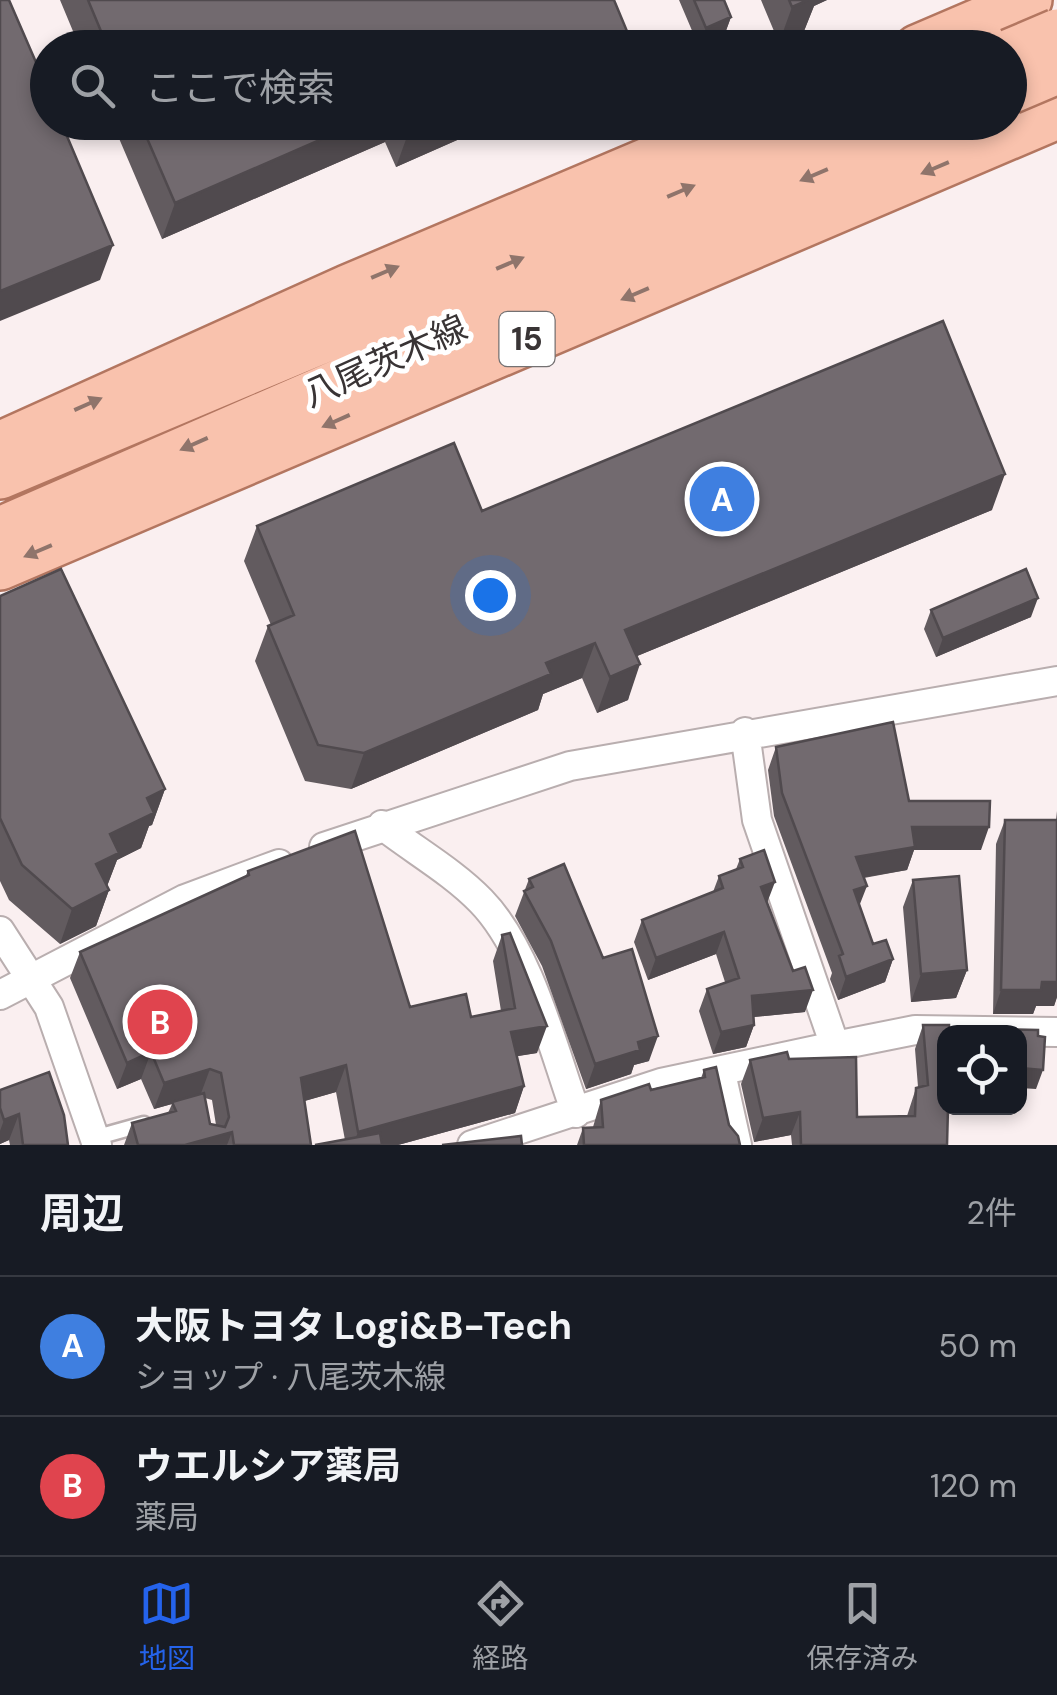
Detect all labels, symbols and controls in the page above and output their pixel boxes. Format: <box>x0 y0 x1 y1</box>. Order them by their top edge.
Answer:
search box <box>30 30 1027 140</box>
icon: search <box>65 58 120 113</box>
text: ここで検索 <box>145 63 335 113</box>
one-way arrow <box>920 160 950 176</box>
one-way arrow <box>799 167 829 183</box>
one-way arrow <box>666 183 696 199</box>
one-way arrow <box>495 255 525 271</box>
one-way arrow <box>370 263 400 279</box>
one-way arrow <box>620 286 650 302</box>
street label: 八尾茨木線 <box>296 304 474 418</box>
road number: 15 <box>500 312 554 366</box>
one-way arrow <box>73 396 103 412</box>
one-way arrow <box>321 413 351 429</box>
one-way arrow <box>179 436 208 453</box>
pin: A <box>690 462 754 536</box>
one-way arrow <box>23 543 53 559</box>
your location <box>465 570 516 621</box>
pin: B <box>128 984 192 1060</box>
map controls <box>937 1025 1027 1115</box>
button: locate <box>937 1025 1027 1115</box>
text: 周辺 <box>40 1186 124 1241</box>
text: 2件 <box>967 1192 1017 1234</box>
text: 大阪トヨタ Logi&B-Tech <box>135 1301 572 1351</box>
text: A <box>61 1325 84 1367</box>
text: 50 m <box>939 1325 1017 1367</box>
text: ショップ · 八尾茨木線 <box>135 1356 446 1398</box>
text: ウエルシア薬局 <box>135 1441 401 1491</box>
text: B <box>62 1465 83 1507</box>
text: 120 m <box>930 1465 1017 1507</box>
text: 薬局 <box>135 1496 199 1538</box>
tab: 地図 <box>139 1576 195 1677</box>
tab: 経路 <box>472 1576 528 1677</box>
tab: 保存済み <box>806 1576 918 1677</box>

